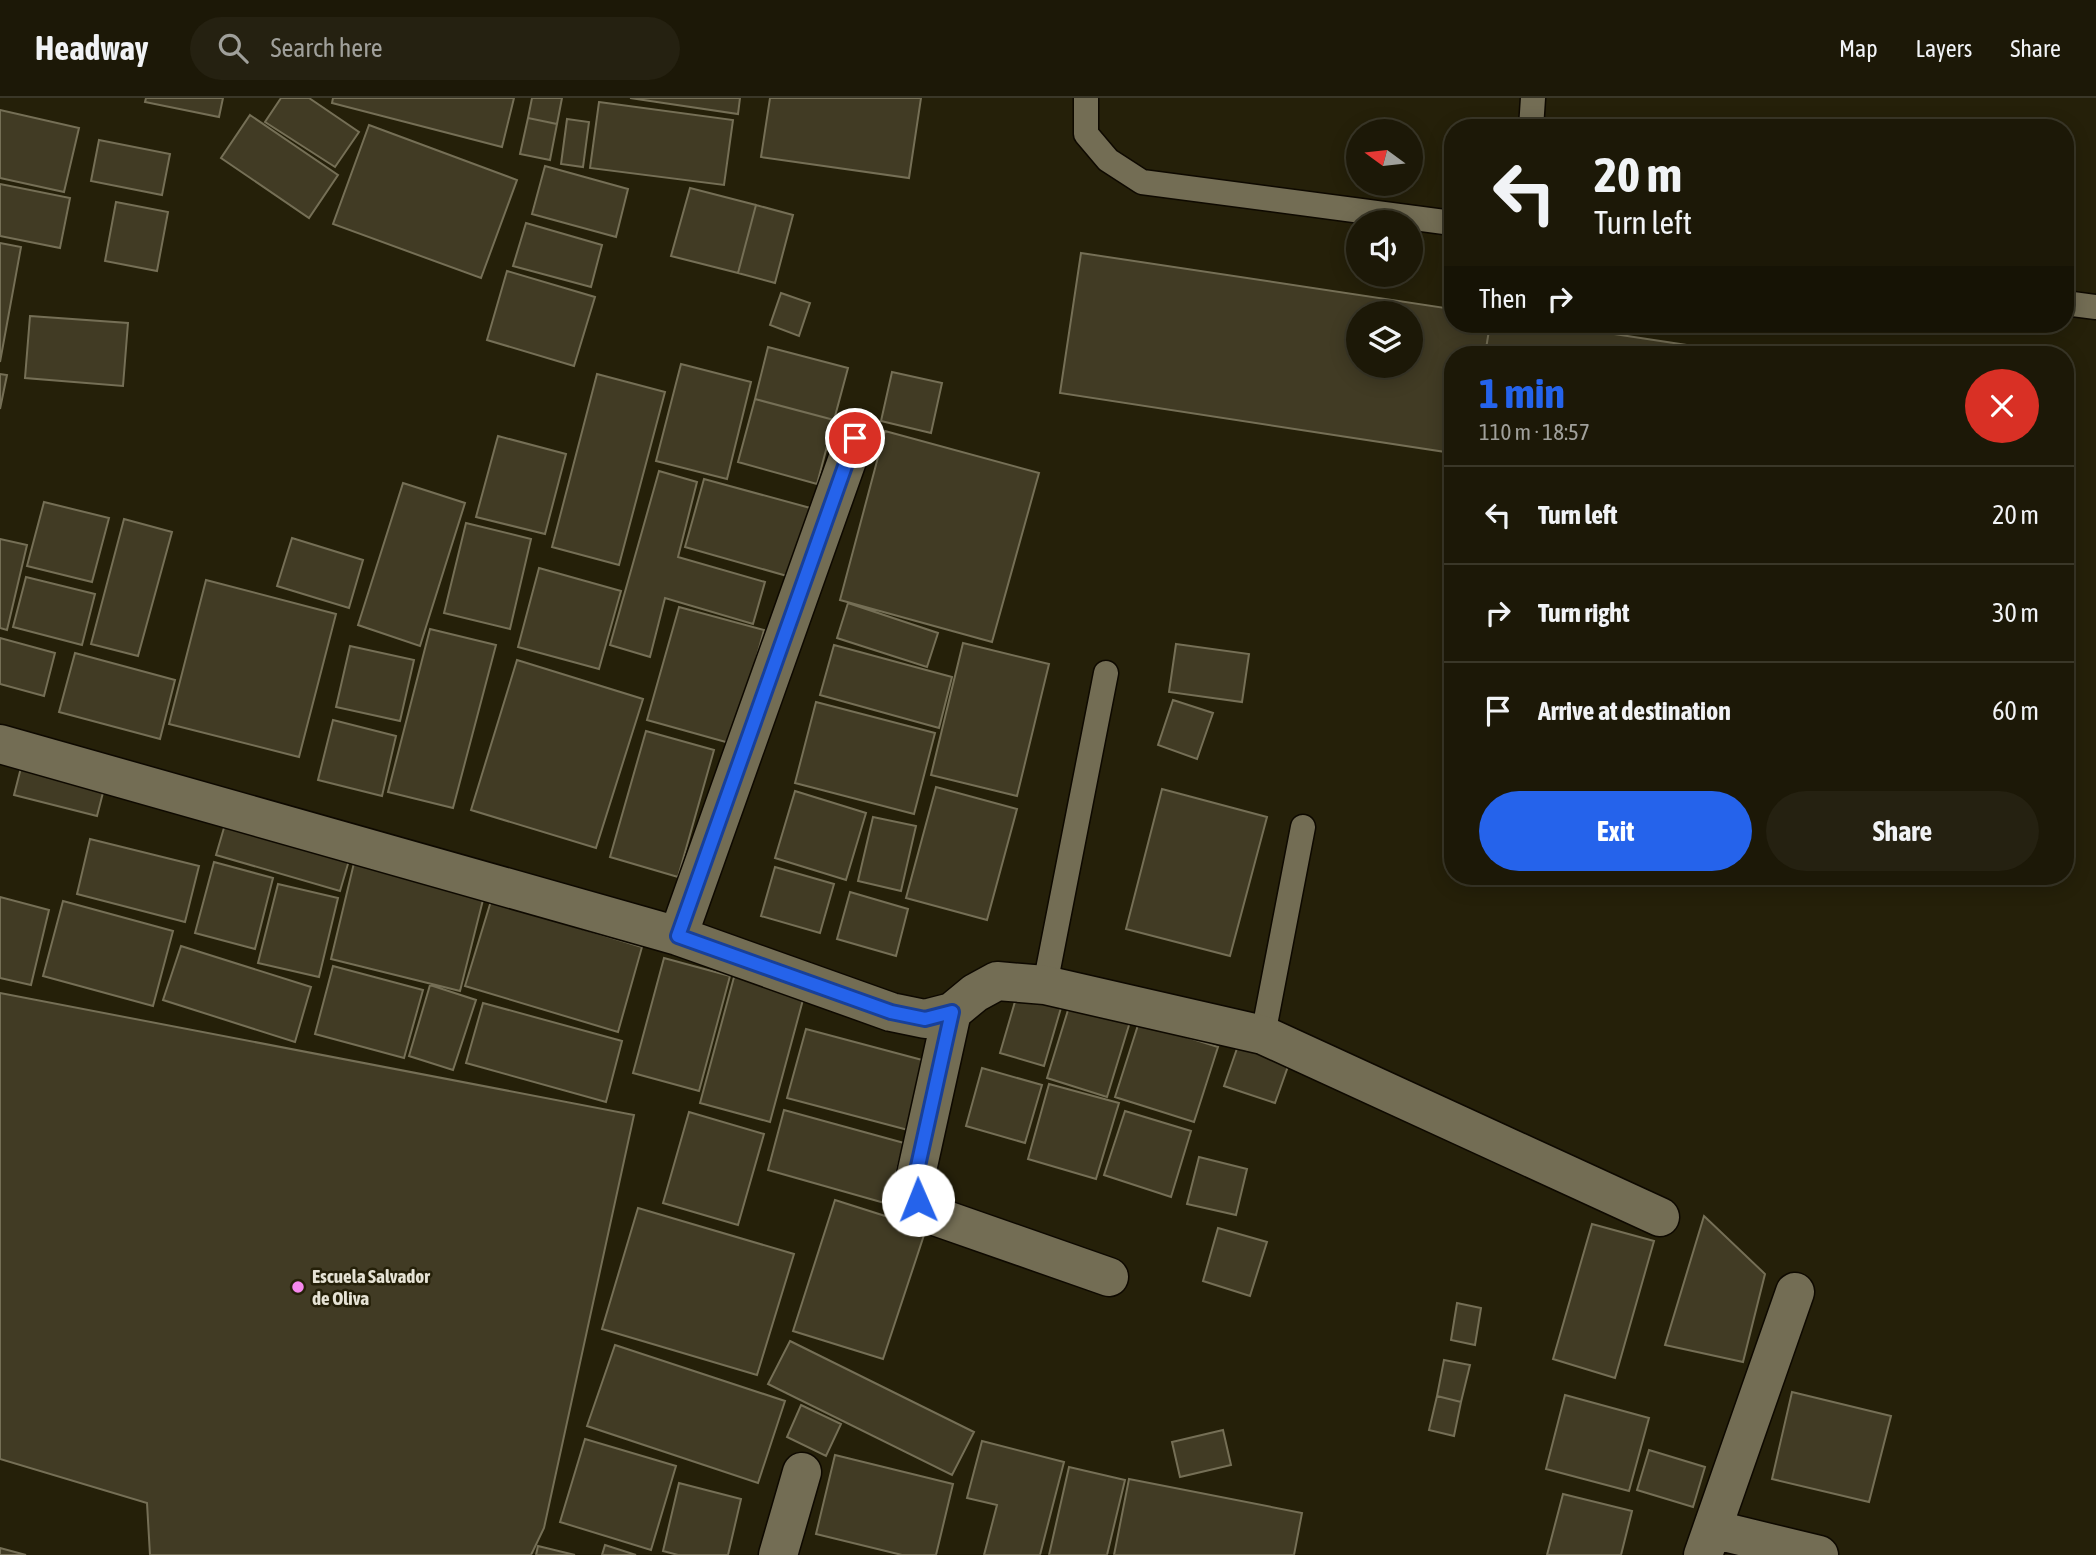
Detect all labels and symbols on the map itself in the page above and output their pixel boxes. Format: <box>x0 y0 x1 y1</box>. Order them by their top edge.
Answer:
north arrow <box>1346 119 1423 196</box>
pin <box>825 408 885 468</box>
position arrow <box>881 1163 955 1237</box>
place label: Escuela Salvador de Oliva <box>312 1265 430 1309</box>
marker: Escuela Salvador de Oliva <box>290 1279 306 1295</box>

